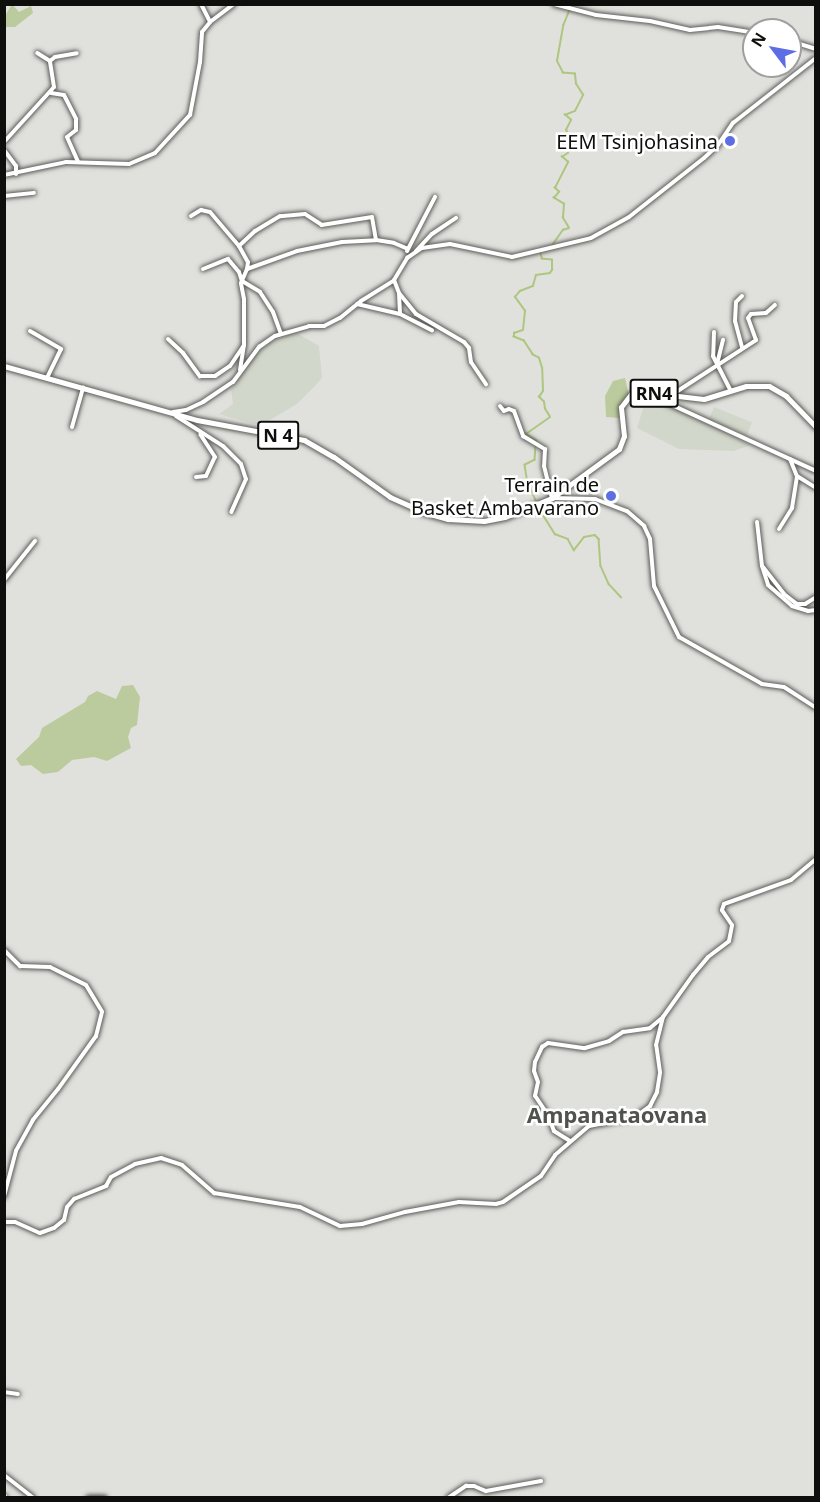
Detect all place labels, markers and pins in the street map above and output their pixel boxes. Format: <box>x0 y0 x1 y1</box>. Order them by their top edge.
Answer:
place label: EEM Tsinjohasina <box>556 129 718 153</box>
marker: EEM Tsinjohasina <box>723 134 737 148</box>
place label: Terrain de Basket Ambavarano <box>411 472 599 519</box>
marker: Terrain de Basket Ambavarano <box>604 489 618 503</box>

